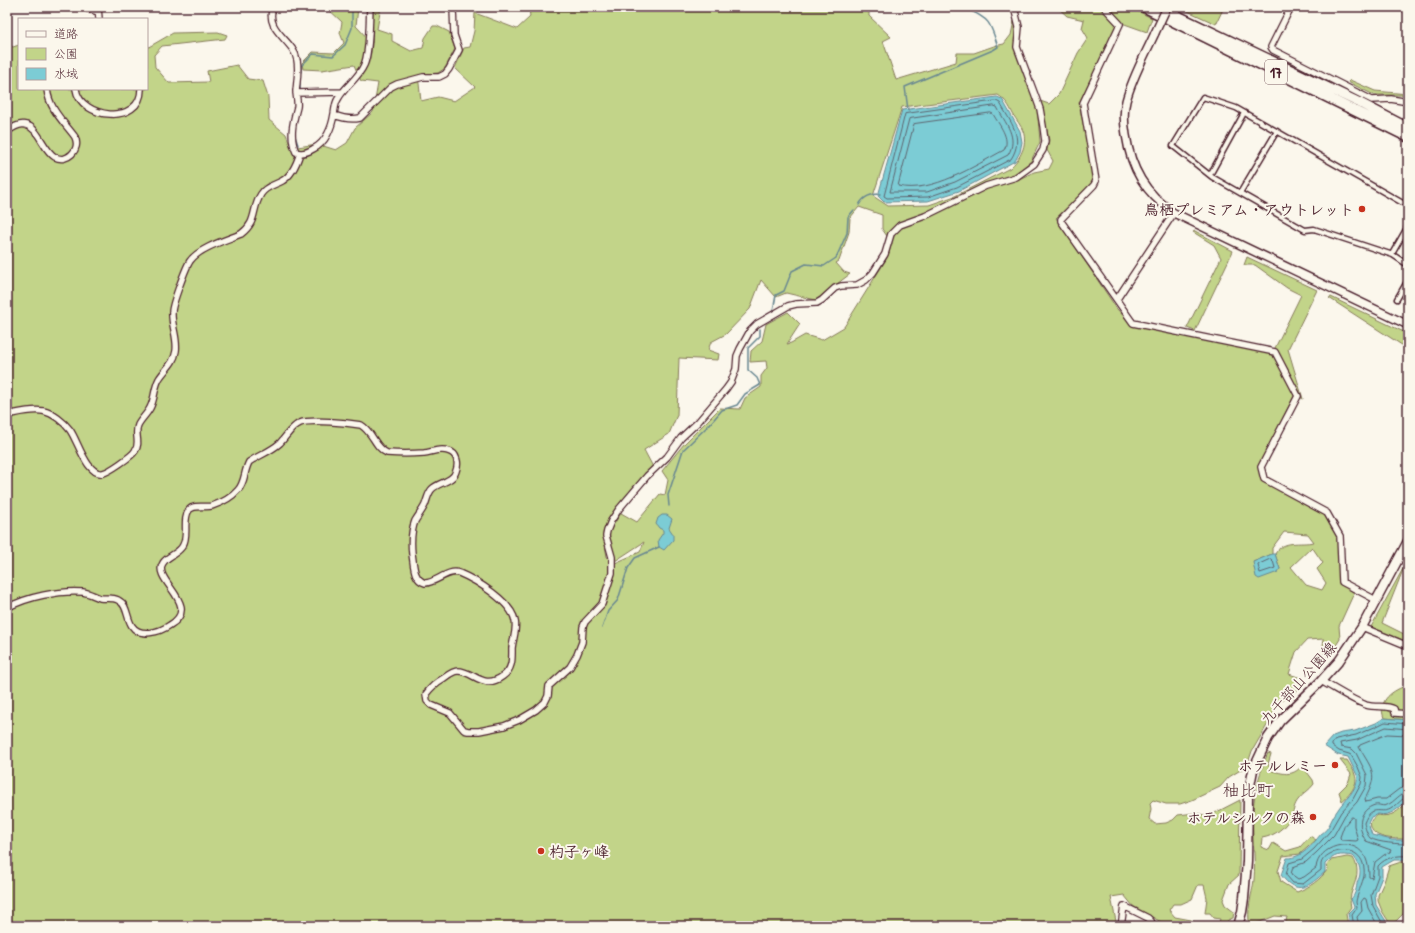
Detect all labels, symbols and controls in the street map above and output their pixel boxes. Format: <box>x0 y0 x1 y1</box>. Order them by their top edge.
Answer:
legend <box>18 18 148 90</box>
text: 道路 <box>54 25 78 42</box>
text: 公園 <box>54 45 78 62</box>
road number: 17 <box>1265 60 1287 84</box>
text: 水域 <box>54 65 78 82</box>
place label: 鳥栖プレミアム・アウトレット <box>1144 199 1354 220</box>
marker: 鳥栖プレミアム・アウトレット <box>1357 204 1367 214</box>
street label: 九千部山公園線 <box>1255 637 1341 729</box>
place label: ホテルレミー <box>1238 755 1327 776</box>
marker: ホテルレミー <box>1330 760 1340 770</box>
district label: 柚比町 <box>1223 778 1274 801</box>
place label: ホテルシルクの森 <box>1187 807 1305 828</box>
marker: ホテルシルクの森 <box>1308 812 1318 822</box>
place label: 杓子ヶ峰 <box>549 841 609 862</box>
marker: 杓子ヶ峰 <box>536 846 546 856</box>

